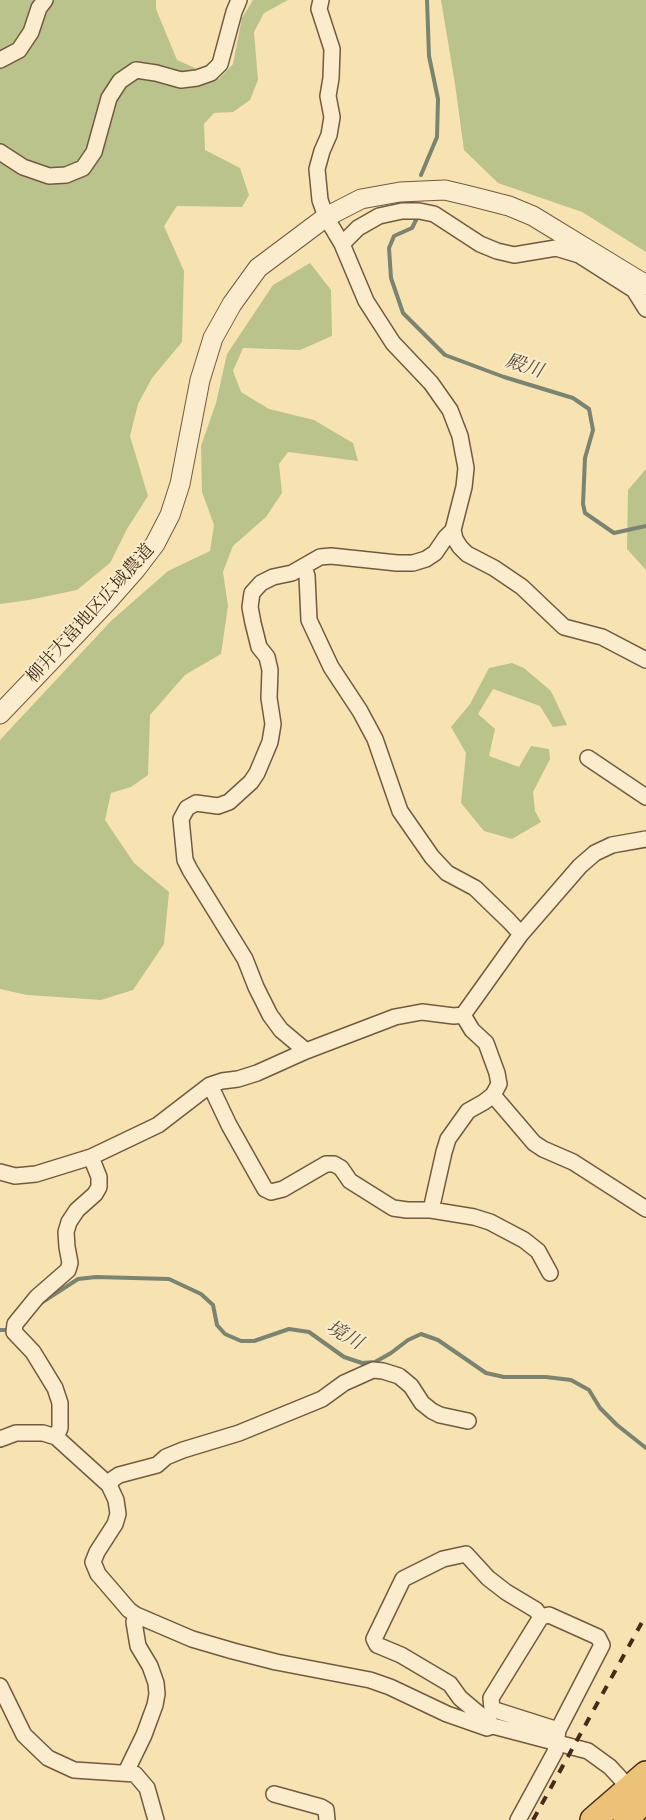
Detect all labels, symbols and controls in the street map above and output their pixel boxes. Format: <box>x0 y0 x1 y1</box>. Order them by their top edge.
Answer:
water label: 殿川 <box>502 350 546 384</box>
street label: 柳井大畠地区広域農道 <box>23 540 159 688</box>
water label: 境川 <box>322 1317 366 1355</box>

